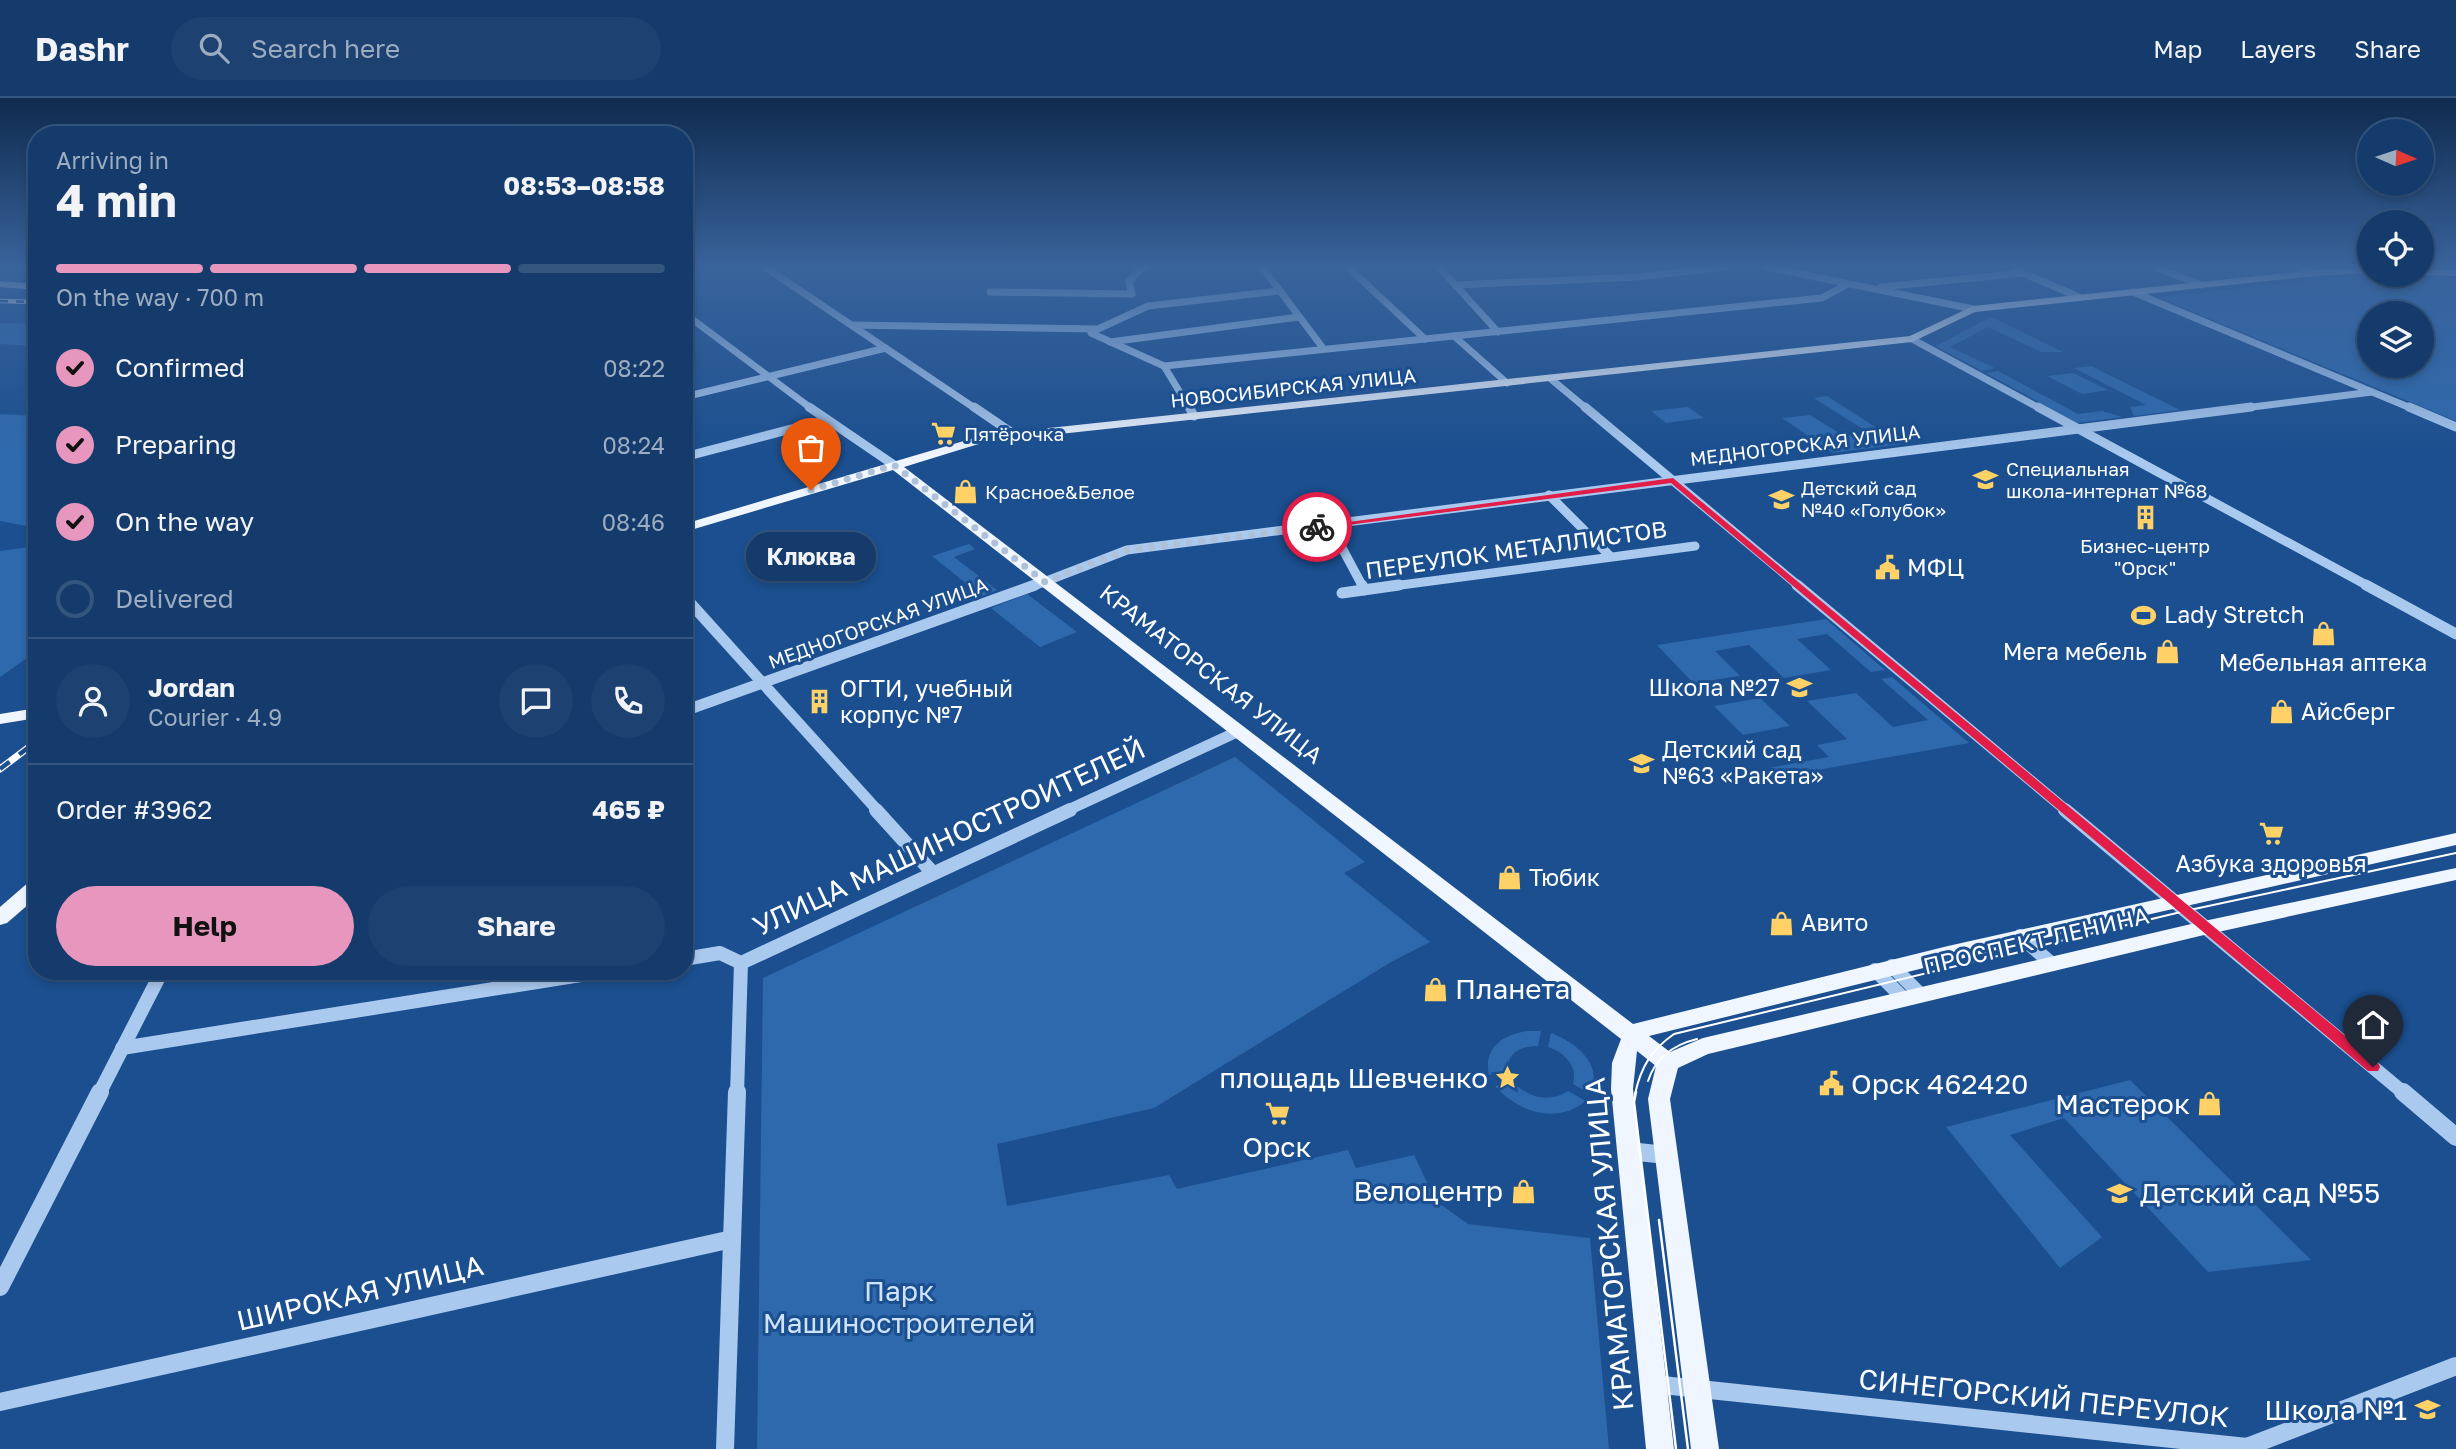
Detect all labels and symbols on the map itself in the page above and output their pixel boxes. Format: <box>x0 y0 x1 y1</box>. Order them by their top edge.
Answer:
north arrow <box>2357 119 2434 196</box>
street label: НОВОСИБИРСКАЯ УЛИЦА <box>1169 363 1417 412</box>
pin <box>781 418 841 490</box>
street label: МЕДНОГОРСКАЯ УЛИЦА <box>1689 419 1922 470</box>
supermarket icon: Пятёрочка <box>930 420 958 448</box>
place label: Пятёрочка <box>964 422 1064 445</box>
place label: Специальная школа-интернат №68 <box>2006 457 2207 502</box>
school or university icon: Специальная школа-интернат №68 <box>1972 466 2000 494</box>
place label: Детский сад №40 «Голубок» <box>1801 476 1946 521</box>
shop icon: Красное&Белое <box>951 478 979 506</box>
place label: Красное&Белое <box>985 480 1135 503</box>
school or university icon: Детский сад №40 «Голубок» <box>1767 485 1795 513</box>
courier <box>1282 492 1352 562</box>
building icon: Бизнес-центр "Орск" <box>2131 504 2159 532</box>
street label: ПЕРЕУЛОК МЕТАЛЛИСТОВ <box>1363 514 1668 584</box>
callout: Клюква <box>746 532 876 581</box>
place label: Бизнес-центр "Орск" <box>2080 534 2210 579</box>
place label: МФЦ <box>1907 553 1964 581</box>
public building icon: МФЦ <box>1873 554 1901 582</box>
street label: МЕДНОГОРСКАЯ УЛИЦА <box>765 572 991 673</box>
street label: КРАМАТОРСКАЯ УЛИЦА <box>1095 578 1328 769</box>
place label: Lady Stretch <box>2164 600 2305 628</box>
sports icon: Lady Stretch <box>2130 601 2158 629</box>
shop icon: Мебельная аптека <box>2309 619 2337 647</box>
place label: Мега мебель <box>2003 637 2147 665</box>
shop icon: Мега мебель <box>2153 638 2181 666</box>
place label: Мебельная аптека <box>2219 648 2427 676</box>
place label: Школа №27 <box>1648 673 1780 701</box>
place label: ОГТИ, учебный корпус №7 <box>840 674 1013 728</box>
school or university icon: Школа №27 <box>1786 674 1814 702</box>
building icon: ОГТИ, учебный корпус №7 <box>806 688 834 716</box>
place label: Айсберг <box>2301 697 2395 725</box>
shop icon: Айсберг <box>2267 698 2295 726</box>
street label: УЛИЦА МАШИНОСТРОИТЕЛЕЙ <box>748 731 1150 942</box>
place label: Детский сад №63 «Ракета» <box>1662 735 1823 789</box>
school or university icon: Детский сад №63 «Ракета» <box>1628 749 1656 777</box>
supermarket icon: Азбука здоровья <box>2257 820 2285 848</box>
place label: Азбука здоровья <box>2175 849 2367 877</box>
place label: Тюбик <box>1529 863 1600 891</box>
shop icon: Тюбик <box>1495 864 1523 892</box>
street label: ПРОСПЕКТ ЛЕНИНА <box>1920 900 2151 980</box>
place label: Авито <box>1801 908 1868 936</box>
shop icon: Авито <box>1767 909 1795 937</box>
place label: Планета <box>1455 972 1570 1005</box>
shop icon: Планета <box>1421 975 1449 1003</box>
pin <box>2343 995 2403 1067</box>
place label: площадь Шевченко <box>1219 1061 1488 1094</box>
place icon: площадь Шевченко <box>1494 1064 1522 1092</box>
place label: Орск 462420 <box>1851 1067 2028 1100</box>
public building icon: Орск 462420 <box>1817 1070 1845 1098</box>
street label: КРАМАТОРСКАЯ УЛИЦА <box>1577 1076 1640 1412</box>
place label: Мастерок <box>2055 1087 2190 1120</box>
shop icon: Мастерок <box>2196 1090 2224 1118</box>
supermarket icon: Орск <box>1263 1099 1291 1127</box>
place label: Орск <box>1242 1130 1312 1163</box>
place label: Велоцентр <box>1353 1174 1503 1207</box>
place label: Детский сад №55 <box>2140 1176 2380 1209</box>
shop icon: Велоцентр <box>1509 1177 1537 1205</box>
school or university icon: Детский сад №55 <box>2106 1179 2134 1207</box>
street label: ШИРОКАЯ УЛИЦА <box>233 1248 487 1337</box>
park label: Парк Машиностроителей <box>763 1274 1035 1339</box>
street label: СИНЕГОРСКИЙ ПЕРЕУЛОК <box>1857 1362 2231 1433</box>
place label: Школа №1 <box>2264 1393 2407 1426</box>
school or university icon: Школа №1 <box>2413 1396 2441 1424</box>

